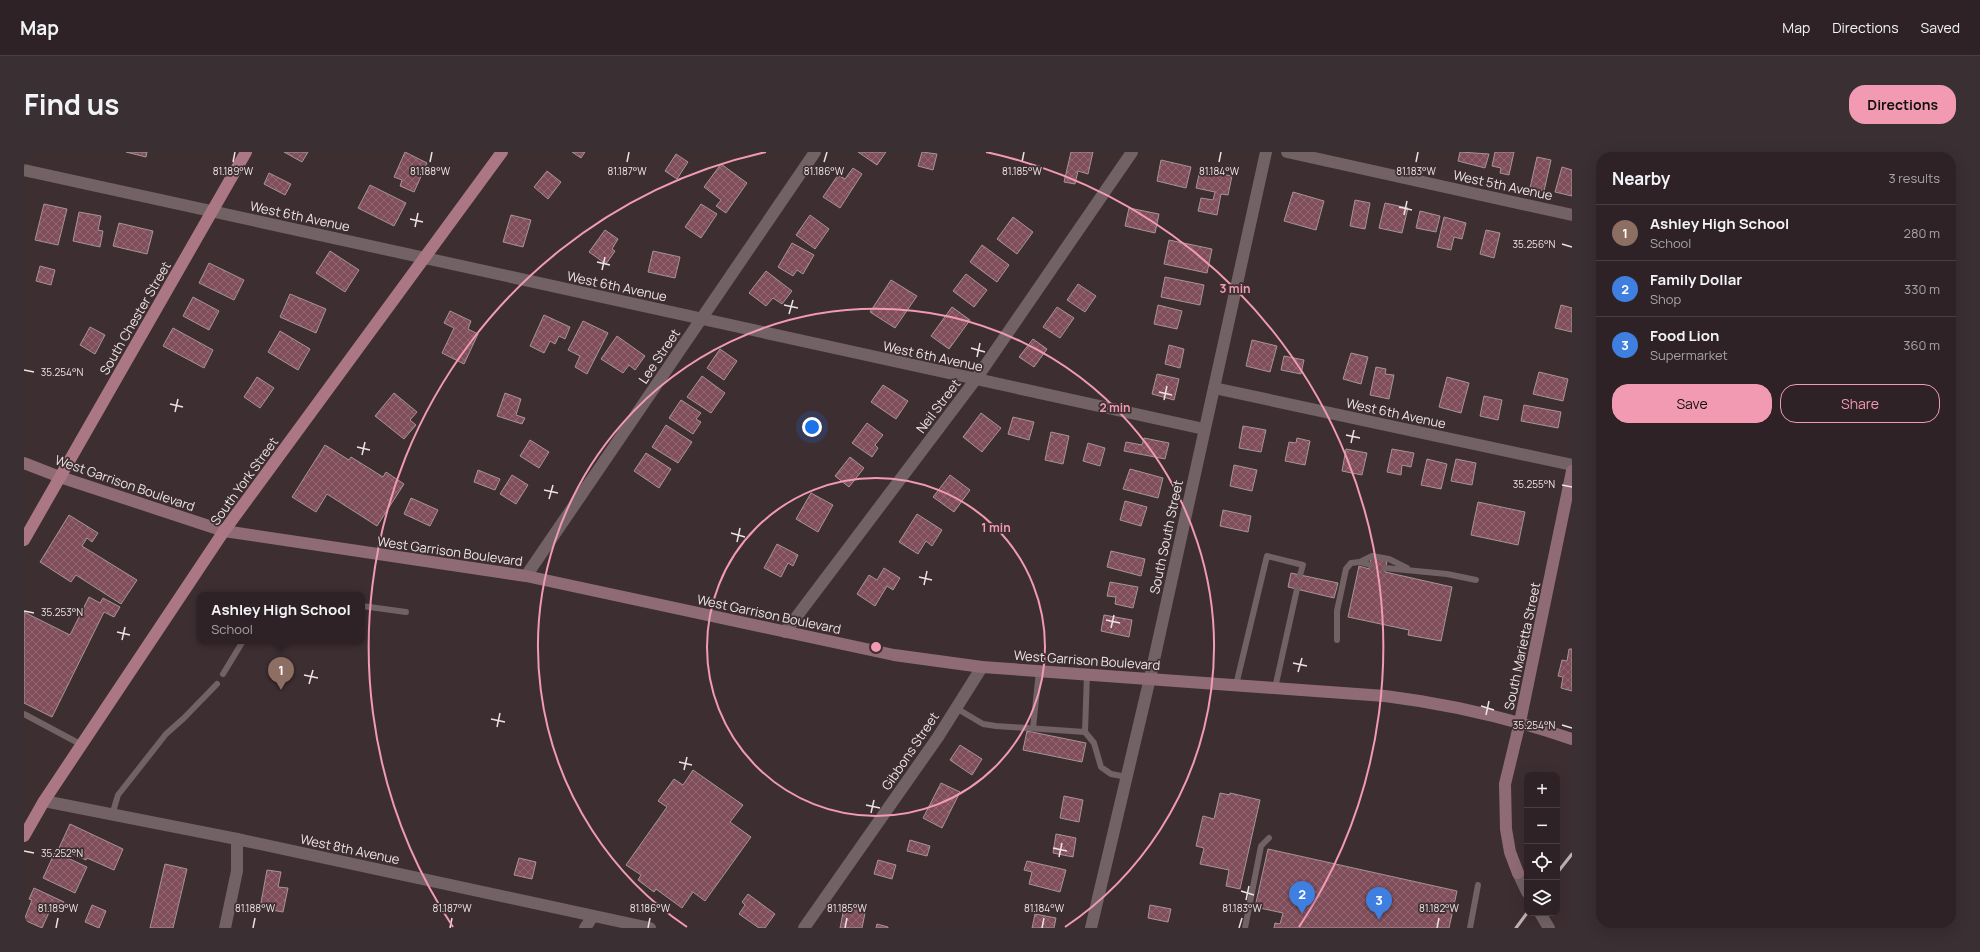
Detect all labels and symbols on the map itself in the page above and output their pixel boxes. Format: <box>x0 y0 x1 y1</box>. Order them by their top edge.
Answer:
text: 81.189°W <box>213 164 254 178</box>
text: 81.188°W <box>410 164 451 178</box>
text: 81.187°W <box>607 164 647 178</box>
text: 81.186°W <box>804 164 845 178</box>
text: 81.185°W <box>1002 164 1043 178</box>
text: 81.184°W <box>1199 164 1240 178</box>
text: 81.183°W <box>1396 164 1437 178</box>
street label: West 5th Avenue <box>1452 166 1555 204</box>
street label: West 6th Avenue <box>248 197 352 235</box>
text: 35.256°N <box>1513 237 1556 251</box>
street label: South Chester Street <box>95 258 175 378</box>
street label: West 6th Avenue <box>565 267 669 305</box>
text: 3 min <box>1219 280 1251 297</box>
street label: Lee Street <box>634 325 684 387</box>
street label: West 6th Avenue <box>881 337 985 375</box>
text: 35.254°N <box>41 365 83 379</box>
street label: Neil Street <box>912 375 964 437</box>
street label: West 6th Avenue <box>1344 394 1448 432</box>
text: 2 min <box>1099 399 1131 416</box>
your location <box>802 417 822 437</box>
street label: South York Street <box>206 433 282 529</box>
street label: West Garrison Boulevard <box>53 451 197 515</box>
text: 35.255°N <box>1513 477 1555 491</box>
street label: South South Street <box>1145 478 1187 596</box>
text: 1 min <box>981 519 1011 536</box>
street label: West Garrison Boulevard <box>376 532 524 570</box>
street label: South Marietta Street <box>1500 581 1544 711</box>
street label: West Garrison Boulevard <box>695 590 843 638</box>
text: 35.253°N <box>41 605 83 619</box>
centre of rings <box>869 640 883 654</box>
street label: West Garrison Boulevard <box>1013 646 1161 674</box>
pin: 1 <box>268 657 294 690</box>
street label: Gibbons Street <box>877 708 943 794</box>
text: 35.254°N <box>1513 718 1555 732</box>
street label: West 8th Avenue <box>299 830 402 868</box>
text: 35.252°N <box>41 846 83 860</box>
pin: 2 <box>1289 881 1315 914</box>
pin: 3 <box>1366 887 1392 920</box>
text: 81.189°W <box>38 901 79 915</box>
text: 81.188°W <box>235 901 276 915</box>
text: 81.187°W <box>432 901 472 915</box>
text: 81.186°W <box>630 901 671 915</box>
text: 81.185°W <box>827 901 868 915</box>
text: 81.184°W <box>1024 901 1065 915</box>
text: 81.183°W <box>1222 901 1263 915</box>
text: 81.182°W <box>1419 901 1460 915</box>

